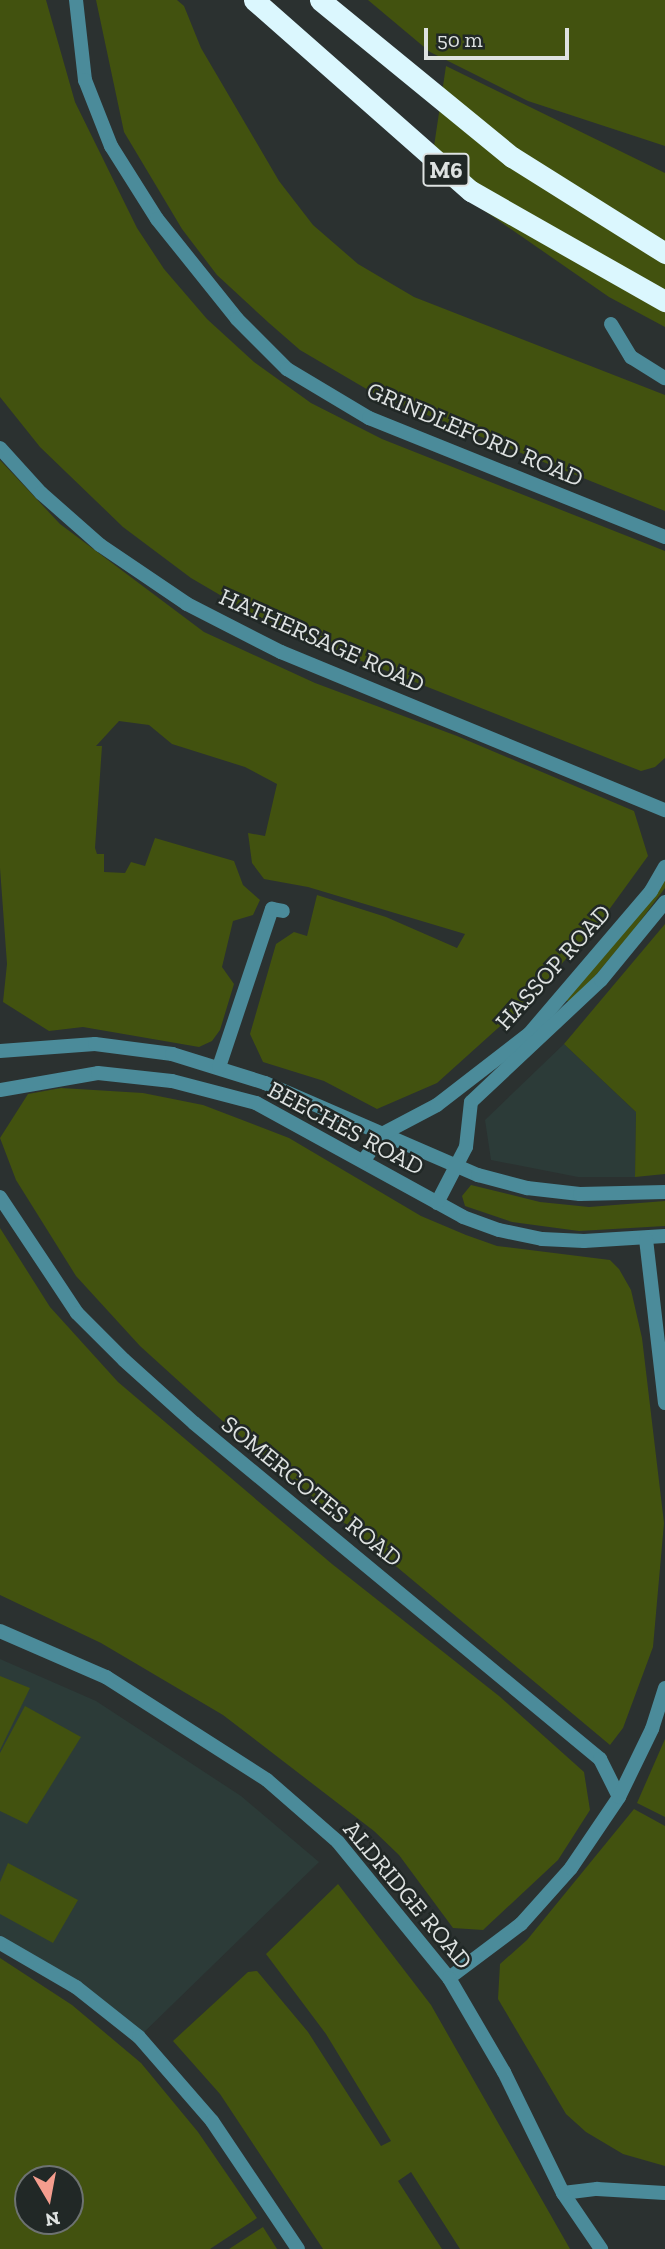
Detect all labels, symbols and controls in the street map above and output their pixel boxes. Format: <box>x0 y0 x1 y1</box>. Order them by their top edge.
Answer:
scale bar <box>427 14 572 58</box>
text: 50 m <box>437 27 483 52</box>
road number: M6 <box>422 150 471 190</box>
street label: GRINDLEFORD ROAD <box>362 375 588 493</box>
street label: HATHERSAGE ROAD <box>215 582 429 698</box>
street label: HASSOP ROAD <box>489 898 617 1036</box>
street label: BEECHES ROAD <box>263 1075 429 1181</box>
street label: SOMERCOTES ROAD <box>216 1409 408 1573</box>
street label: ALDRIDGE ROAD <box>338 1815 478 1975</box>
north arrow <box>14 2165 84 2235</box>
text: N <box>43 2207 62 2232</box>

